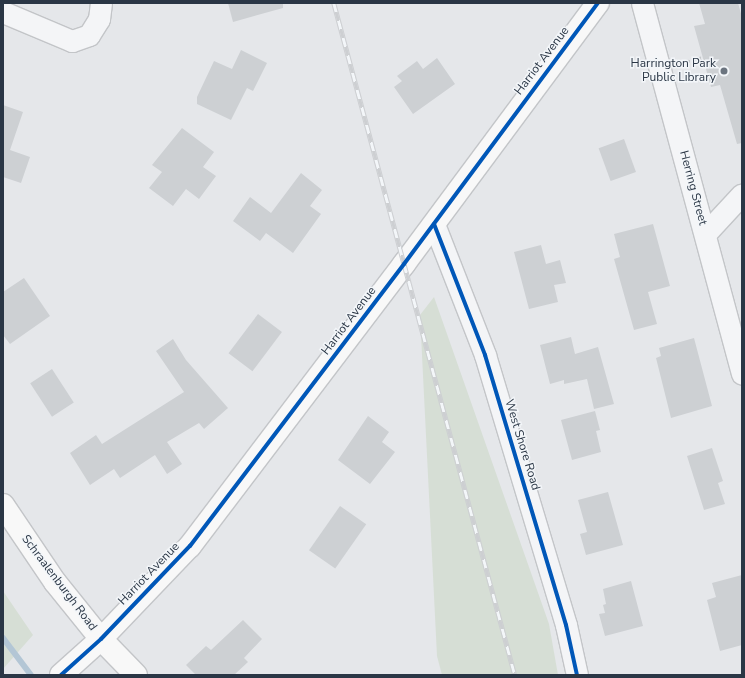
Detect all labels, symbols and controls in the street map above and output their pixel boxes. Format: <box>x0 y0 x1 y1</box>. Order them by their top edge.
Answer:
street label: Harriot Avenue <box>512 24 572 98</box>
place label: Harrington Park Public Library <box>631 57 716 85</box>
marker: Harrington Park Public Library <box>719 66 729 76</box>
street label: Herring Street <box>676 149 710 227</box>
street label: Harriot Avenue <box>319 284 379 358</box>
street label: West Shore Road <box>501 398 543 492</box>
street label: Schraalenburgh Road <box>18 532 100 634</box>
street label: Harriot Avenue <box>115 540 183 608</box>

